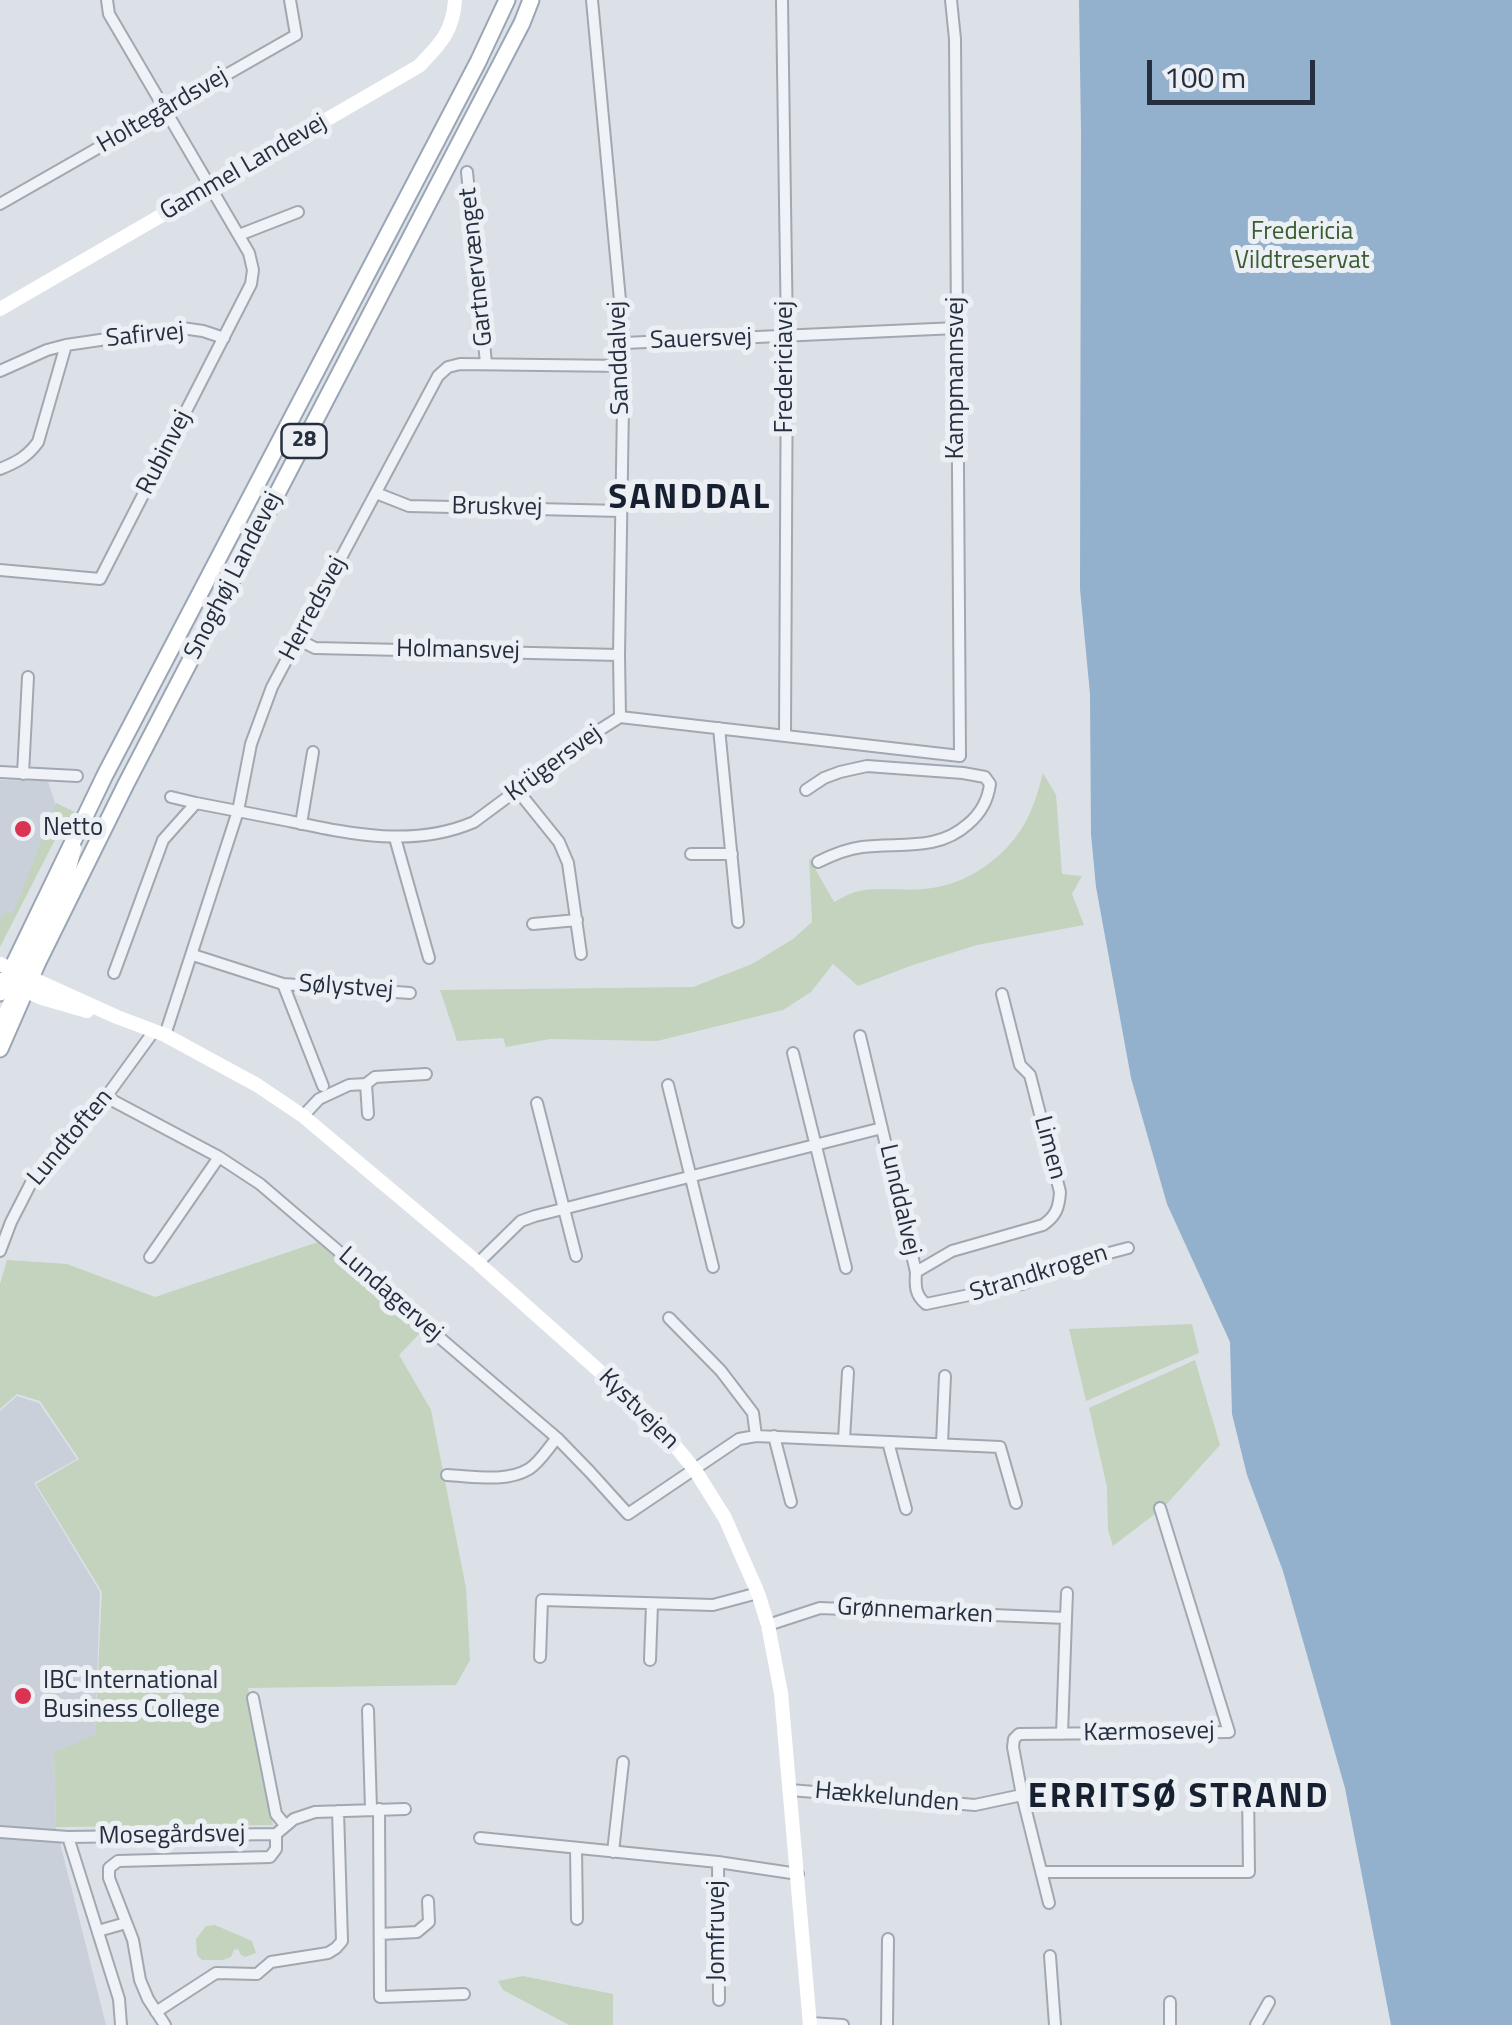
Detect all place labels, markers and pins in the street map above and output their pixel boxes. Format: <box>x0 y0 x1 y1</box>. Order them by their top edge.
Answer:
place label: Netto <box>43 814 103 844</box>
marker: Netto <box>12 818 34 840</box>
place label: IBC International Business College <box>43 1667 220 1726</box>
marker: IBC International Business College <box>12 1685 34 1707</box>

